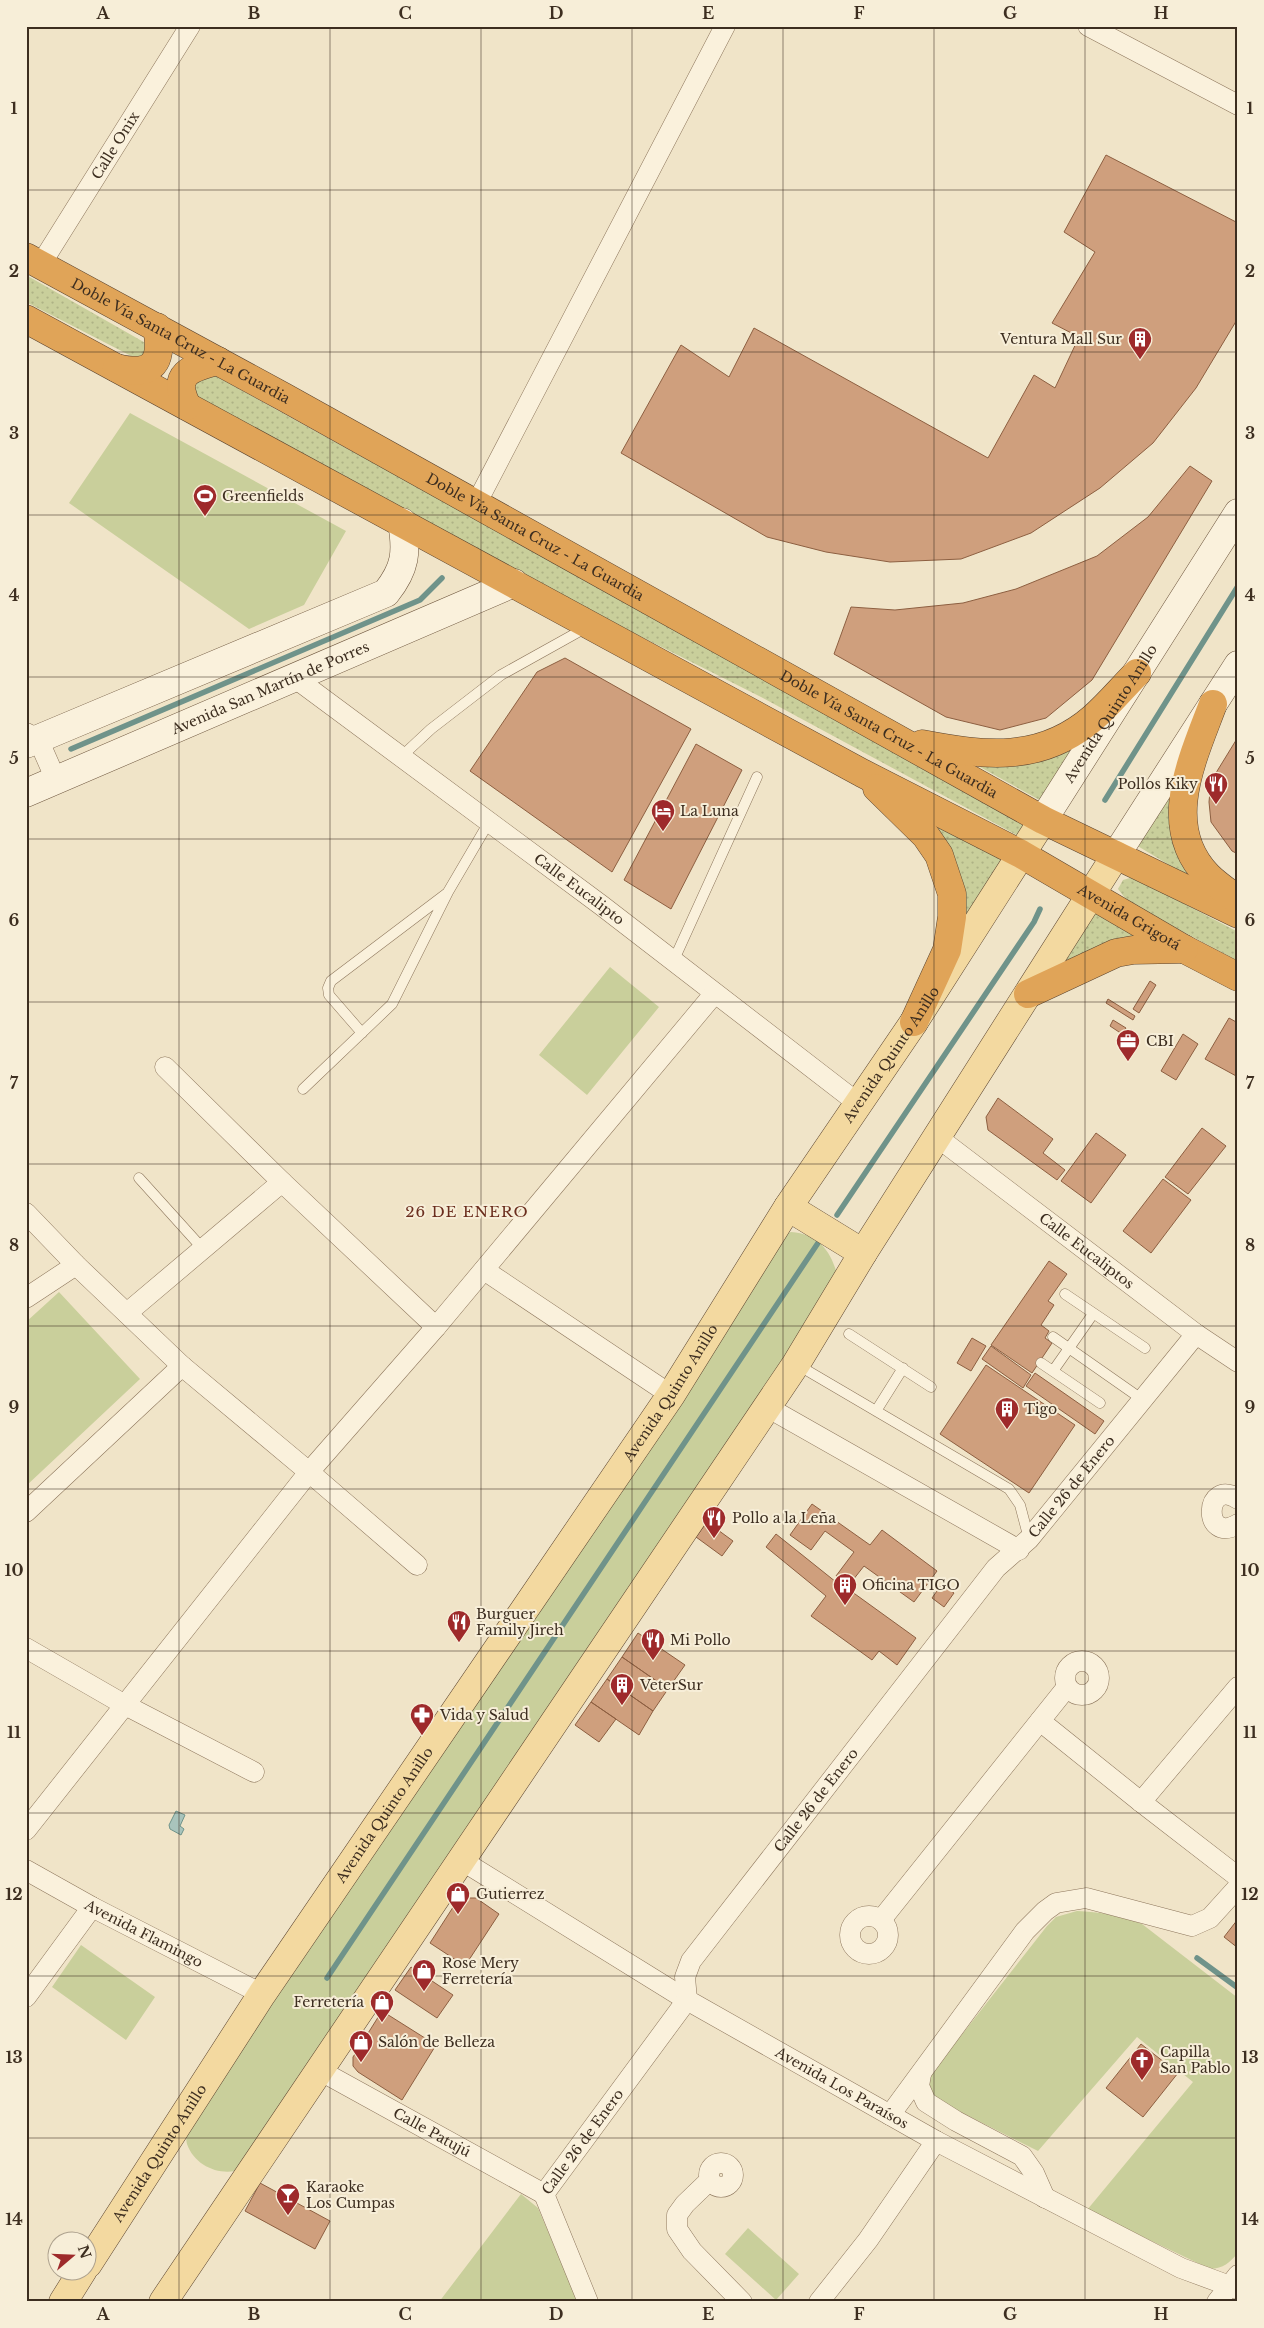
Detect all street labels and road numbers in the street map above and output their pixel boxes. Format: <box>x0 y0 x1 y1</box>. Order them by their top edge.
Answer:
street label: Calle Onix <box>87 108 143 182</box>
street label: Doble Vía Santa Cruz - La Guardia <box>68 274 294 408</box>
street label: Doble Vía Santa Cruz - La Guardia <box>423 469 647 605</box>
street label: Avenida San Martín de Porres <box>168 637 372 739</box>
street label: Avenida Quinto Anillo <box>1059 641 1161 787</box>
street label: Doble Vía Santa Cruz - La Guardia <box>777 666 1001 802</box>
street label: Calle Eucalipto <box>530 849 628 929</box>
street label: Avenida Grigotá <box>1074 880 1184 954</box>
street label: Avenida Quinto Anillo <box>838 983 943 1127</box>
street label: Calle Eucaliptos <box>1036 1209 1138 1293</box>
street label: Avenida Quinto Anillo <box>619 1321 722 1466</box>
street label: Calle 26 de Enero <box>1025 1432 1119 1542</box>
street label: Avenida Quinto Anillo <box>331 1744 437 1887</box>
street label: Calle 26 de Enero <box>770 1744 862 1856</box>
street label: Avenida Flamingo <box>81 1895 206 1971</box>
street label: Avenida Los Paraísos <box>772 2043 912 2133</box>
street label: Avenida Quinto Anillo <box>108 2081 211 2226</box>
street label: Calle 26 de Enero <box>538 2085 627 2198</box>
street label: Calle Patujú <box>390 2104 474 2161</box>

